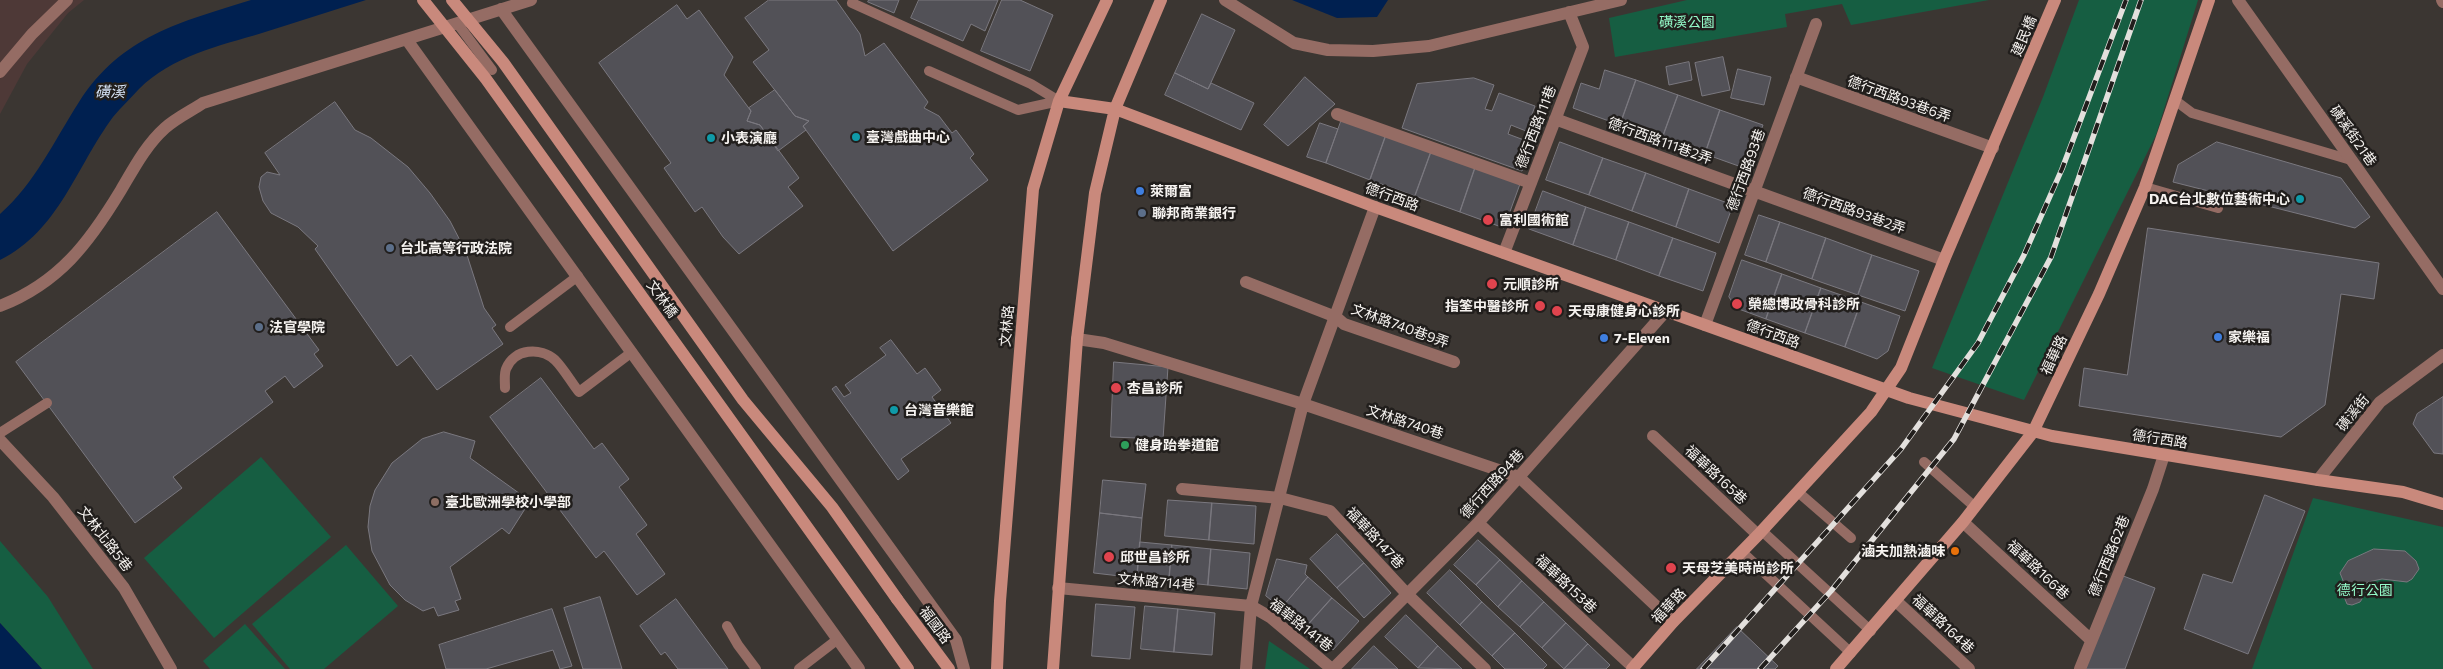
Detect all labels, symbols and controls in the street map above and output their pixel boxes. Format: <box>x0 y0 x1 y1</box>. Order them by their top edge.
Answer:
street label: 建民橋 <box>2008 13 2040 59</box>
park label: 磺溪公園 <box>1659 14 1715 30</box>
street label: 德行西路93巷6弄 <box>1845 72 1953 126</box>
water label: 磺溪 <box>95 83 125 101</box>
street label: 德行西路111巷 <box>1512 83 1560 171</box>
street label: 磺溪街21巷 <box>2326 103 2380 169</box>
street label: 德行西路111巷2弄 <box>1606 114 1714 168</box>
street label: 德行西路93巷 <box>1723 127 1769 213</box>
place label: 臺灣戲曲中心 <box>866 129 950 145</box>
place label: 小表演廳 <box>721 130 777 146</box>
marker: 臺灣戲曲中心 <box>850 131 862 143</box>
marker: 小表演廳 <box>705 132 717 144</box>
street label: 德行西路 <box>1363 180 1421 214</box>
place label: 萊爾富 <box>1150 183 1192 199</box>
marker: 萊爾富 <box>1134 185 1146 197</box>
street label: 德行西路93巷2弄 <box>1800 185 1908 237</box>
place label: DAC台北數位藝術中心 <box>2149 191 2290 207</box>
marker: DAC台北數位藝術中心 <box>2294 193 2306 205</box>
place label: 聯邦商業銀行 <box>1152 205 1236 221</box>
marker: 聯邦商業銀行 <box>1136 207 1148 219</box>
place label: 富利國術館 <box>1499 212 1569 228</box>
marker: 富利國術館 <box>1481 213 1495 227</box>
place label: 台北高等行政法院 <box>400 240 512 256</box>
marker: 台北高等行政法院 <box>384 242 396 254</box>
place label: 元順診所 <box>1503 276 1559 292</box>
street label: 文林橋 <box>643 277 681 321</box>
marker: 元順診所 <box>1485 277 1499 291</box>
place label: 榮總博政骨科診所 <box>1748 296 1860 312</box>
marker: 榮總博政骨科診所 <box>1730 297 1744 311</box>
place label: 指筌中醫診所 <box>1445 298 1529 314</box>
marker: 指筌中醫診所 <box>1533 299 1547 313</box>
street label: 文林路740巷9弄 <box>1349 301 1451 351</box>
place label: 天母康健身心診所 <box>1568 303 1680 319</box>
street label: 文林路 <box>997 304 1017 348</box>
marker: 天母康健身心診所 <box>1550 304 1564 318</box>
street label: 德行西路 <box>1744 317 1802 351</box>
place label: 法官學院 <box>269 319 325 335</box>
marker: 法官學院 <box>253 321 265 333</box>
place label: 家樂福 <box>2228 329 2270 345</box>
place label: 7-Eleven <box>1614 330 1670 346</box>
marker: 家樂福 <box>2212 331 2224 343</box>
marker: 7-Eleven <box>1598 332 1610 344</box>
street label: 福華路 <box>2038 332 2070 378</box>
place label: 杏昌診所 <box>1127 380 1183 396</box>
marker: 杏昌診所 <box>1109 381 1123 395</box>
street label: 磺溪街 <box>2333 391 2373 435</box>
place label: 台灣音樂館 <box>904 402 974 418</box>
street label: 文林路740巷 <box>1364 402 1446 442</box>
marker: 台灣音樂館 <box>888 404 900 416</box>
street label: 德行西路 <box>2131 426 2189 452</box>
place label: 健身跆拳道館 <box>1135 437 1219 453</box>
marker: 健身跆拳道館 <box>1119 439 1131 451</box>
street label: 福華路165巷 <box>1682 442 1750 508</box>
street label: 德行西路94巷 <box>1457 446 1527 522</box>
place label: 臺北歐洲學校小學部 <box>445 494 571 510</box>
marker: 臺北歐洲學校小學部 <box>429 496 441 508</box>
street label: 文林北路5巷 <box>74 503 136 575</box>
street label: 福華路147巷 <box>1342 504 1408 572</box>
street label: 德行西路62巷 <box>2085 513 2133 599</box>
street label: 福華路166巷 <box>2003 537 2073 603</box>
place label: 滷夫加熱滷味 <box>1861 543 1945 559</box>
marker: 滷夫加熱滷味 <box>1949 545 1961 557</box>
place label: 邱世昌診所 <box>1120 549 1190 565</box>
marker: 邱世昌診所 <box>1102 550 1116 564</box>
street label: 福華路153巷 <box>1532 551 1600 617</box>
place label: 天母芝美時尚診所 <box>1682 560 1794 576</box>
marker: 天母芝美時尚診所 <box>1664 561 1678 575</box>
street label: 文林路714巷 <box>1117 570 1195 594</box>
park label: 德行公園 <box>2337 582 2393 598</box>
street label: 福華路 <box>1649 585 1689 627</box>
street label: 福華路164巷 <box>1908 591 1978 657</box>
street label: 福華路141巷 <box>1266 595 1336 655</box>
street label: 福國路 <box>916 603 954 647</box>

